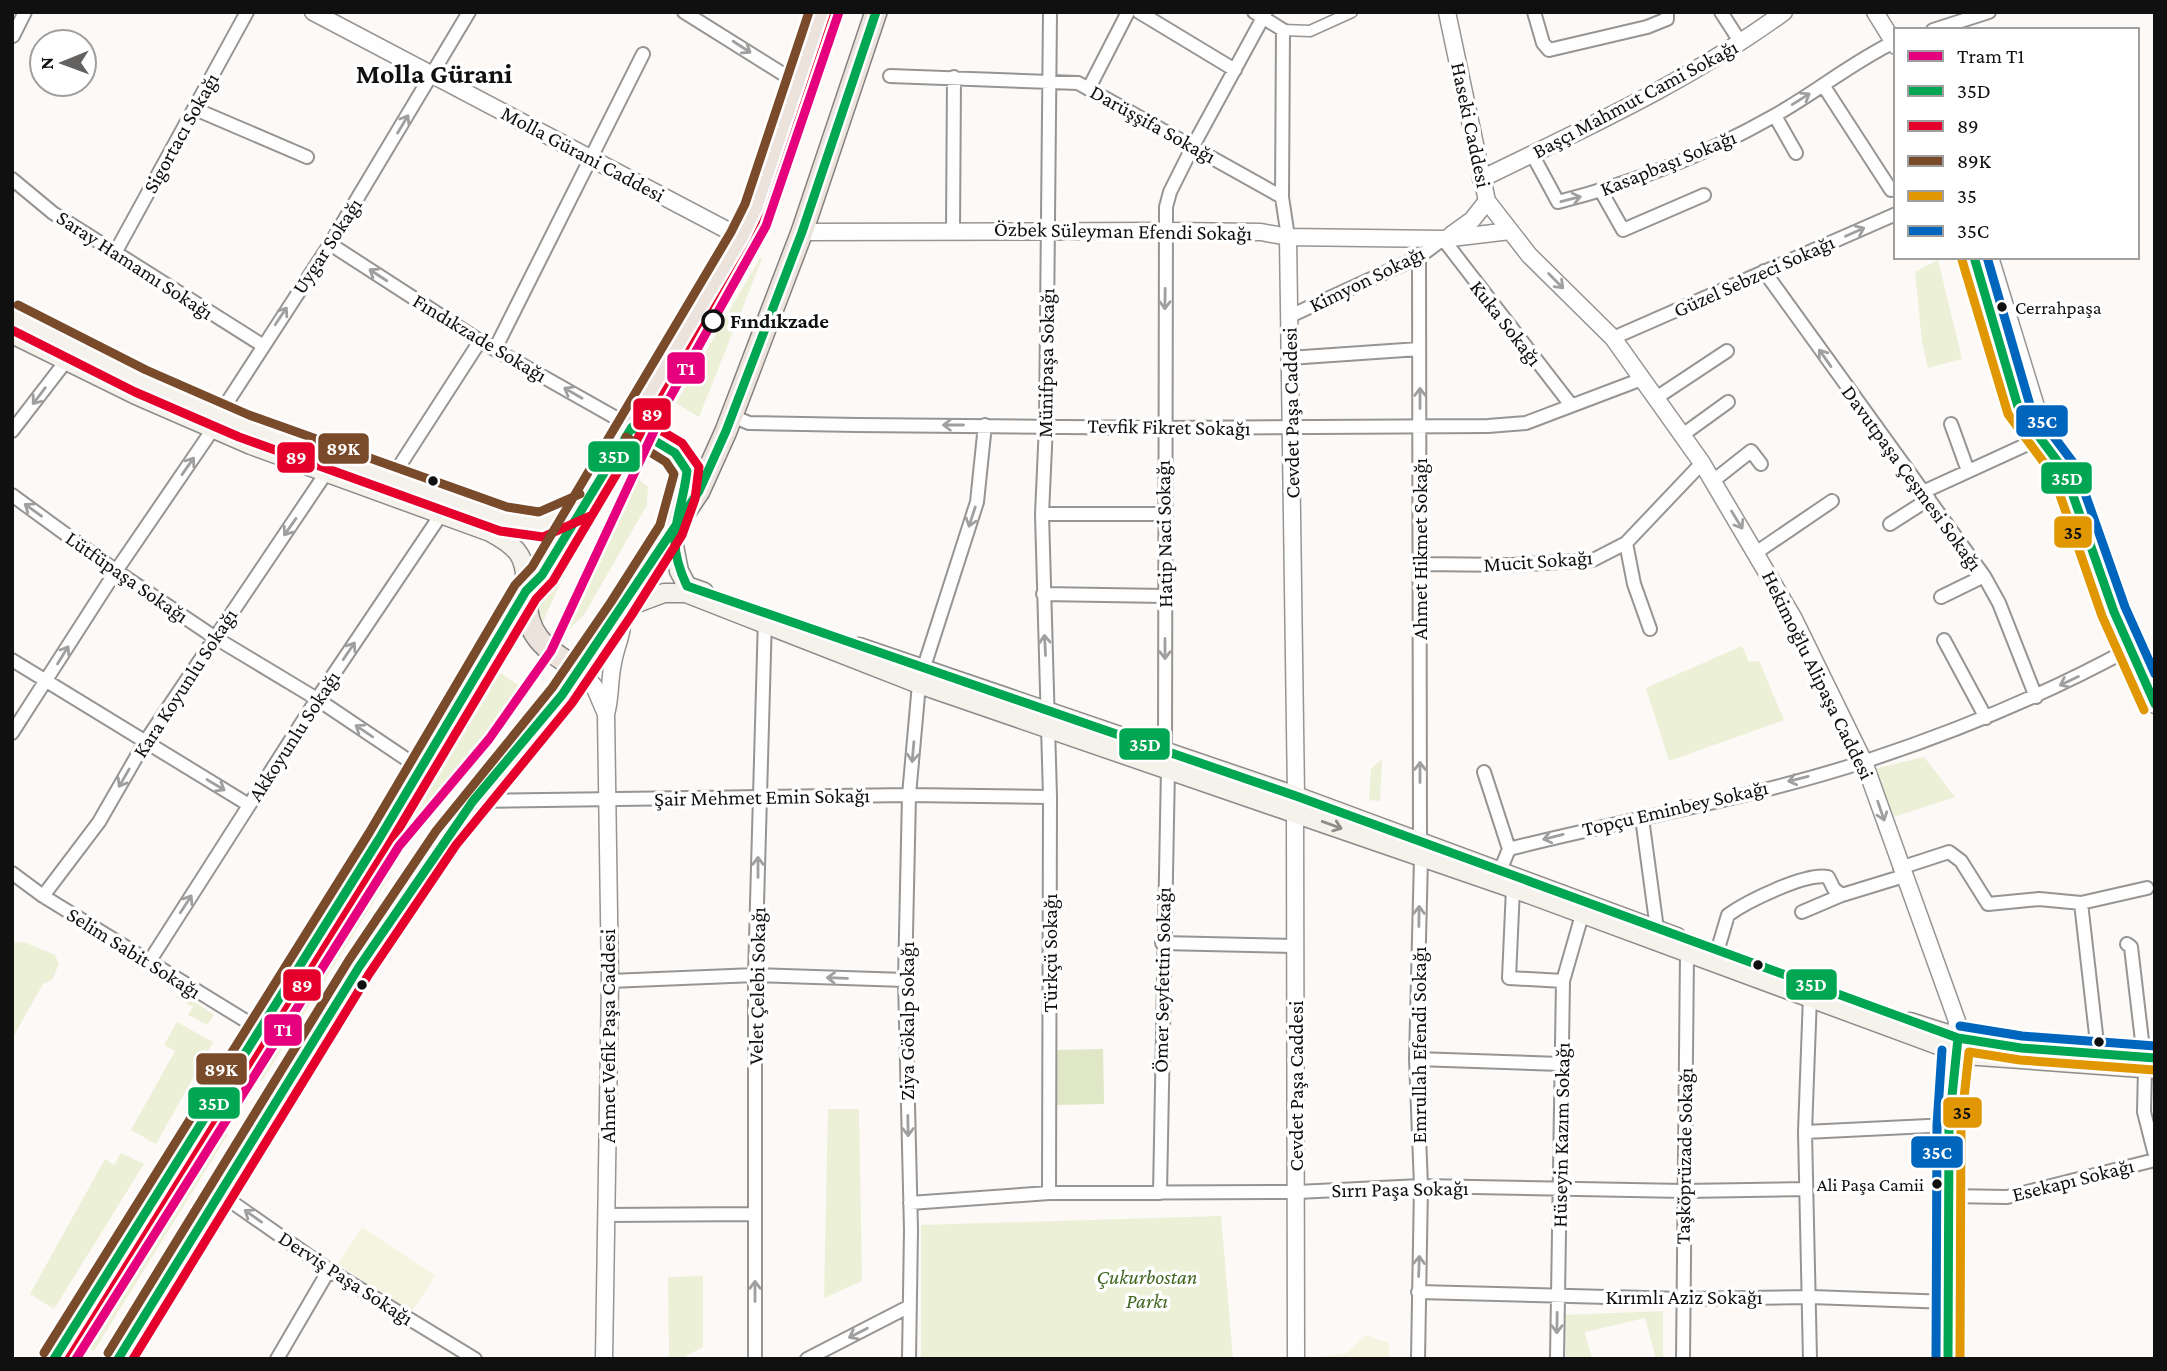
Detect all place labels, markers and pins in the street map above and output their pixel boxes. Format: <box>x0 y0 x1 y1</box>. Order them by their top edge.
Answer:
place label: Cerrahpaşa <box>2015 297 2102 318</box>
marker: Cerrahpaşa <box>1995 300 2009 314</box>
place label: Fındıkzade <box>730 309 829 333</box>
marker: Fındıkzade <box>702 310 724 332</box>
unlabelled marker <box>426 474 440 488</box>
unlabelled marker <box>1751 958 1765 972</box>
unlabelled marker <box>355 978 369 992</box>
unlabelled marker <box>2092 1035 2106 1049</box>
place label: Ali Paşa Camii <box>1817 1174 1924 1195</box>
marker: Ali Paşa Camii <box>1930 1177 1944 1191</box>

